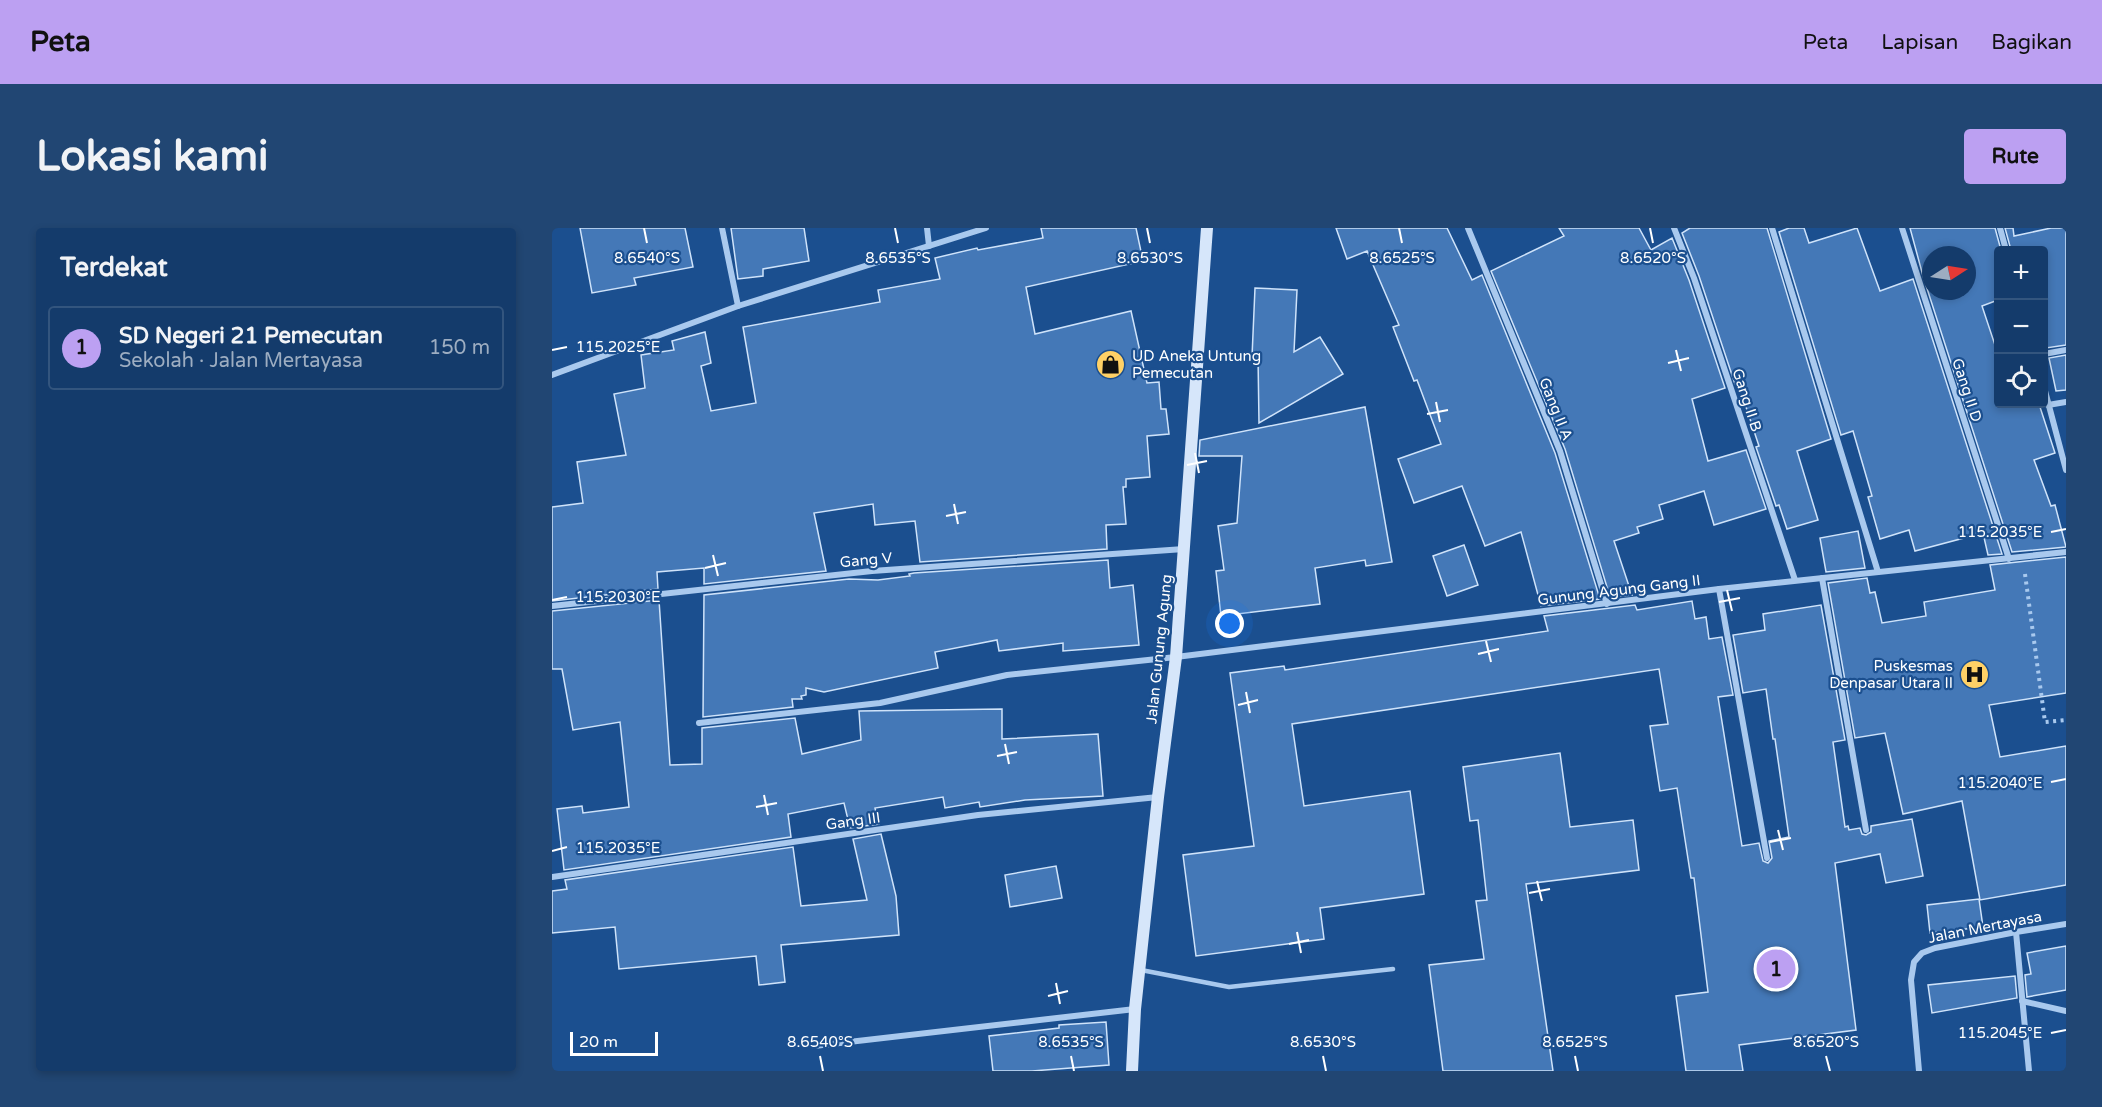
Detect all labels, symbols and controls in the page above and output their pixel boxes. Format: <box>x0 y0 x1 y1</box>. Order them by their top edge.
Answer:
text: Peta <box>30 25 91 59</box>
text: Peta <box>1803 30 1848 55</box>
text: Lapisan <box>1881 30 1958 55</box>
text: Bagikan <box>1991 30 2072 55</box>
button: Rute <box>1964 129 2066 184</box>
text: Lokasi kami <box>36 131 268 182</box>
north arrow <box>1922 246 1976 300</box>
map controls <box>1994 246 2048 408</box>
button: + <box>1994 246 2048 300</box>
text: 8.6540°S <box>614 249 680 267</box>
text: 8.6535°S <box>865 249 931 267</box>
text: 8.6530°S <box>1117 249 1183 267</box>
text: 8.6525°S <box>1369 249 1435 267</box>
text: 8.6520°S <box>1620 249 1686 267</box>
text: Terdekat <box>60 252 168 283</box>
button: − <box>1994 300 2048 354</box>
text: SD Negeri 21 Pemecutan <box>119 323 383 349</box>
text: 1 <box>75 336 88 360</box>
text: 150 m <box>429 336 490 360</box>
text: 115.2025°E <box>576 338 660 356</box>
place label: UD Aneka Untung Pemecutan <box>1132 347 1261 382</box>
text: Sekolah · Jalan Mertayasa <box>119 349 363 373</box>
shop icon: UD Aneka Untung Pemecutan <box>1095 349 1127 381</box>
button: locate <box>1994 354 2048 408</box>
street label: Gang II D <box>1948 356 1986 424</box>
street label: Gang II B <box>1728 366 1766 434</box>
street label: Gang II A <box>1535 375 1577 443</box>
text: 115.2035°E <box>1958 523 2042 541</box>
street label: Gang V <box>839 549 894 571</box>
street label: Gunung Agung Gang II <box>1536 571 1702 609</box>
street label: Jalan Gunung Agung <box>1142 573 1176 725</box>
text: 115.2030°E <box>576 588 660 606</box>
your location <box>1215 609 1244 638</box>
place label: Puskesmas Denpasar Utara II <box>1829 657 1953 692</box>
hospital icon: Puskesmas Denpasar Utara II <box>1958 659 1990 691</box>
text: 115.2040°E <box>1958 774 2042 792</box>
street label: Gang III <box>824 808 882 834</box>
text: 115.2035°E <box>576 839 660 857</box>
street label: Jalan Mertayasa <box>1927 907 2043 947</box>
pin: 1 <box>1756 946 1796 992</box>
text: 115.2045°E <box>1958 1024 2042 1042</box>
scale bar <box>570 1029 658 1056</box>
text: 20 m <box>579 1032 618 1052</box>
text: 8.6540°S <box>787 1033 853 1051</box>
text: 8.6535°S <box>1038 1033 1104 1051</box>
text: 8.6530°S <box>1290 1033 1356 1051</box>
text: 8.6525°S <box>1542 1033 1608 1051</box>
text: 8.6520°S <box>1793 1033 1859 1051</box>

